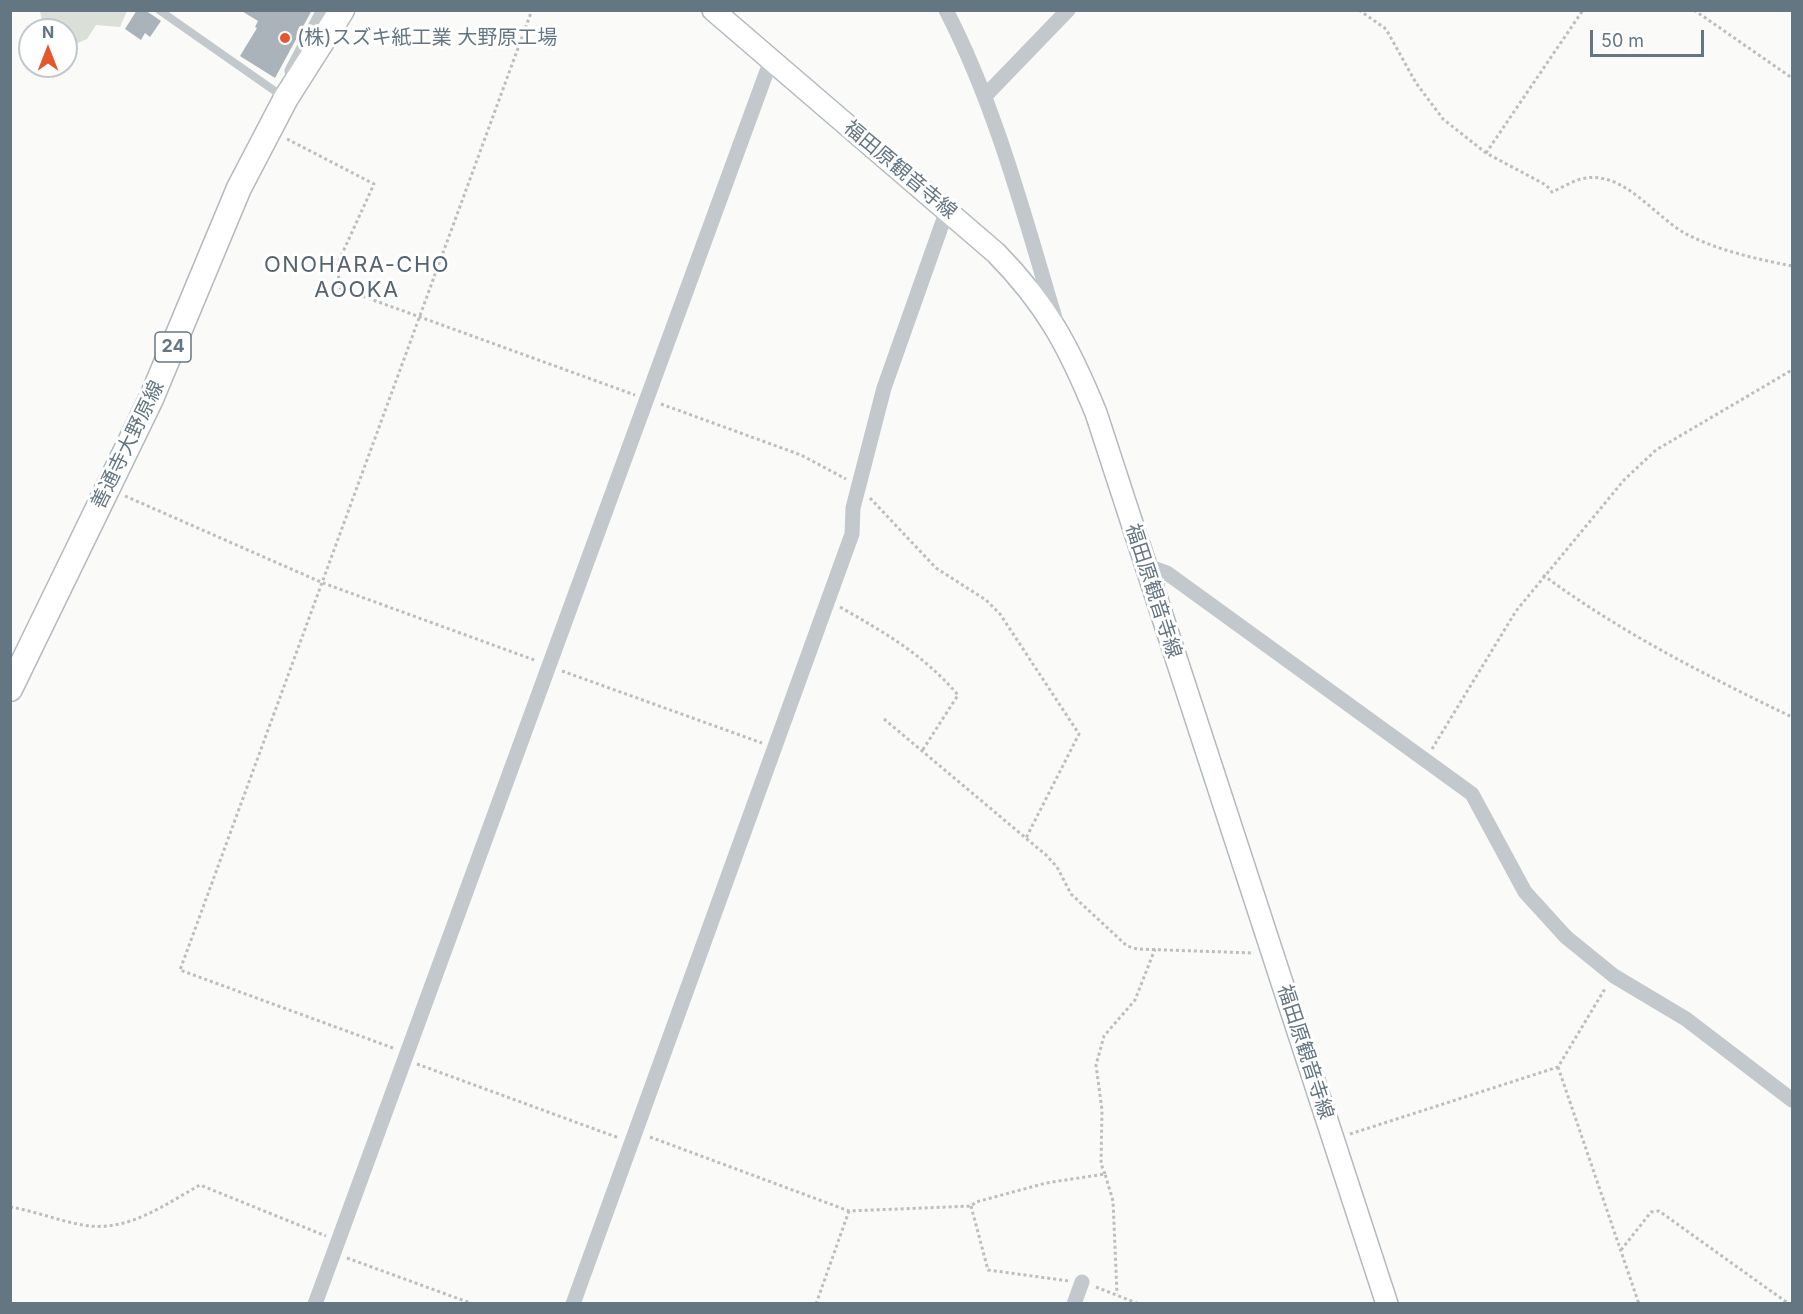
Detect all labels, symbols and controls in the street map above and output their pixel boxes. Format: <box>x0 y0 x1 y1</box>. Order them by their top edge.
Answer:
north arrow <box>18 18 78 78</box>
scale bar <box>1593 18 1707 56</box>
text: N <box>42 22 54 42</box>
place label: (株)スズキ紙工業 大野原工場 <box>297 26 557 50</box>
text: 50 m <box>1601 30 1644 51</box>
marker: (株)スズキ紙工業 大野原工場 <box>278 31 292 45</box>
street label: 福田原観音寺線 <box>839 116 961 224</box>
district label: ONOHARA-CHO AOOKA <box>264 252 450 304</box>
road number: 24 <box>155 332 191 362</box>
street label: 善通寺大野原線 <box>87 377 169 513</box>
street label: 福田原観音寺線 <box>1120 521 1186 661</box>
street label: 福田原観音寺線 <box>1272 982 1338 1122</box>

